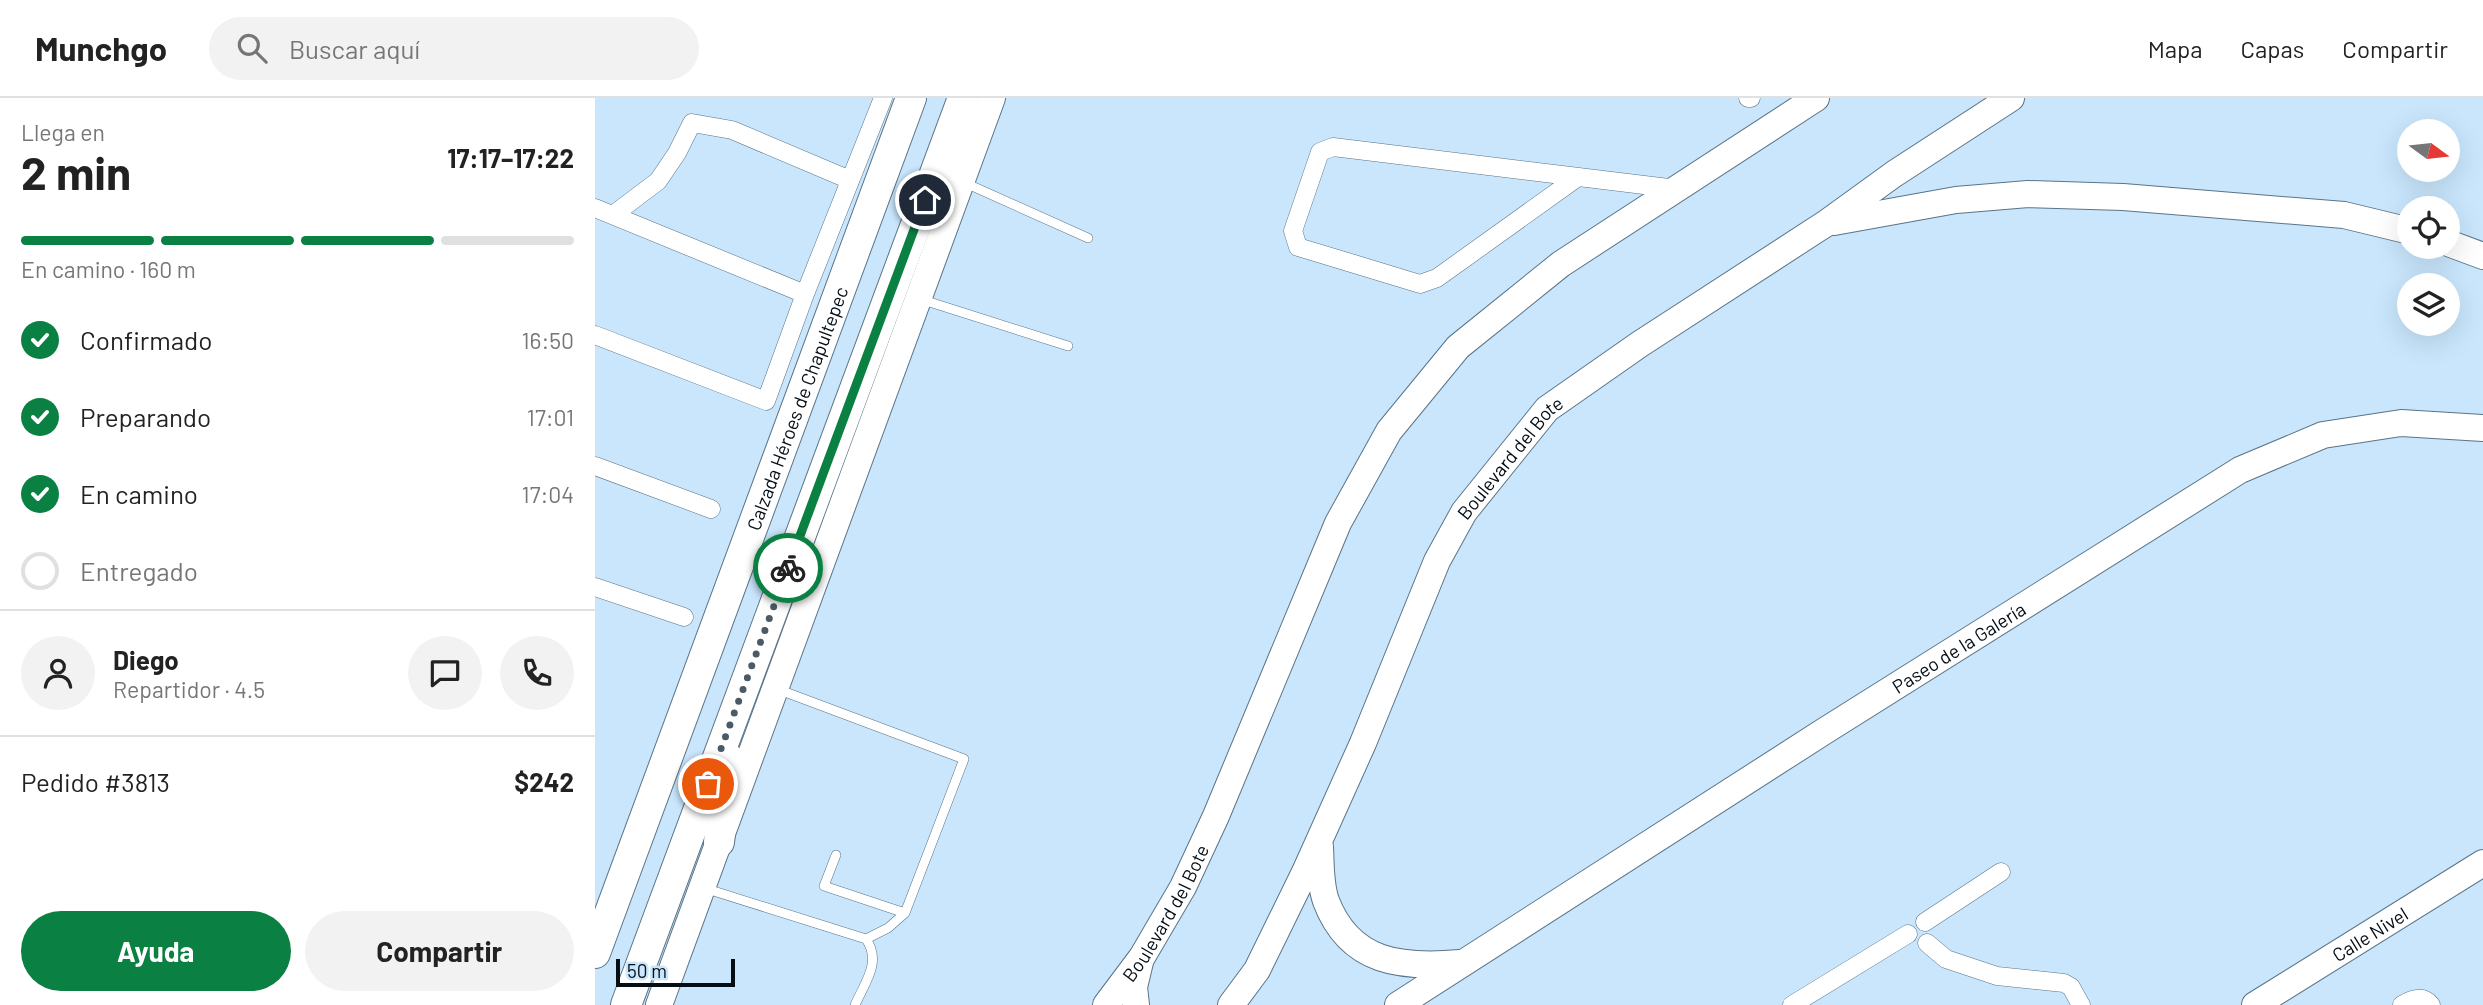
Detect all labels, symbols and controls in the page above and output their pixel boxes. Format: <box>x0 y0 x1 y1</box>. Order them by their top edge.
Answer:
search box <box>209 17 699 80</box>
text: Munchgo <box>35 28 167 68</box>
icon: search <box>233 29 271 67</box>
text: Buscar aquí <box>289 33 420 64</box>
text: Mapa <box>2148 34 2203 63</box>
text: Capas <box>2241 34 2304 63</box>
text: Compartir <box>2342 34 2448 63</box>
text: Llega en <box>21 118 105 146</box>
north arrow <box>2397 119 2461 182</box>
map controls <box>2397 119 2460 336</box>
text: 17:17–17:22 <box>447 142 574 173</box>
text: 2 min <box>21 144 131 199</box>
pin <box>895 170 955 230</box>
icon: home <box>906 181 944 219</box>
button: locate <box>2397 196 2460 259</box>
text: En camino · 160 m <box>21 255 196 283</box>
button: layers <box>2397 273 2460 336</box>
street label: Calzada Héroes de Chapultepec <box>741 283 852 533</box>
icon: check <box>21 321 59 359</box>
text: Confirmado <box>80 324 212 355</box>
text: 16:50 <box>521 326 574 354</box>
street label: Boulevard del Bote <box>1452 390 1567 524</box>
icon: check <box>21 398 59 436</box>
text: Preparando <box>80 401 211 432</box>
text: 17:01 <box>527 403 574 431</box>
icon: check <box>21 475 59 513</box>
text: En camino <box>80 478 198 509</box>
text: 17:04 <box>522 480 574 508</box>
courier <box>753 533 823 603</box>
icon: bike <box>769 549 807 587</box>
text: Entregado <box>80 555 198 586</box>
street label: Paseo de la Galería <box>1887 597 2029 697</box>
button: person <box>21 636 95 710</box>
button: chat <box>408 636 482 710</box>
button: phone <box>500 636 574 710</box>
text: Diego <box>113 644 179 675</box>
text: Repartidor · 4.5 <box>113 675 265 703</box>
pin <box>678 754 738 814</box>
icon: bag <box>689 765 727 803</box>
text: Pedido #3813 <box>21 766 170 797</box>
text: $242 <box>514 766 574 797</box>
street label: Boulevard del Bote <box>1117 841 1213 985</box>
street label: Calle Nivel <box>2328 901 2412 966</box>
button: Ayuda <box>21 911 291 991</box>
button: Compartir <box>305 911 574 991</box>
scale bar <box>616 956 735 988</box>
text: 50 m <box>627 959 667 982</box>

